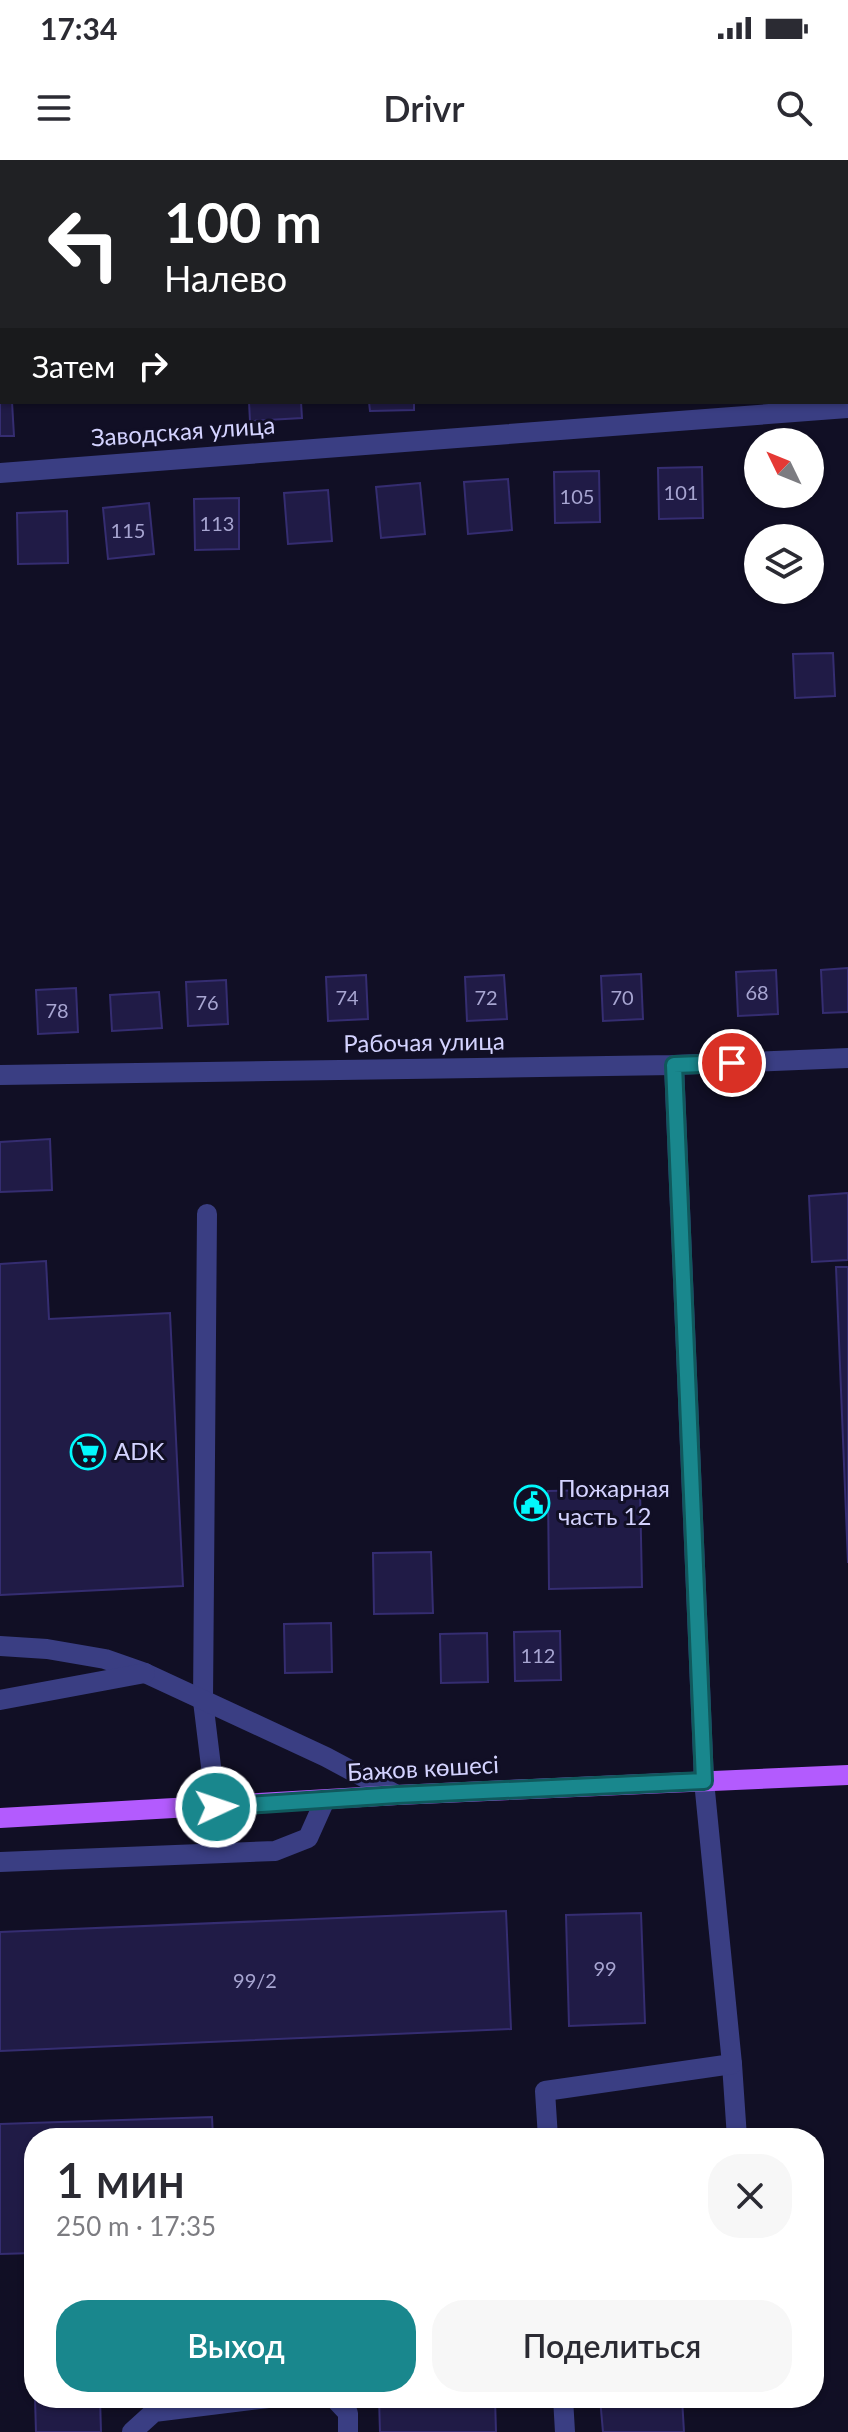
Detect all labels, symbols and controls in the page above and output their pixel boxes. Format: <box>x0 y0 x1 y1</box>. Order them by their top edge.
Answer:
text: 17:34 <box>40 10 117 46</box>
icon: menu <box>32 86 76 130</box>
text: Drivr <box>383 86 465 130</box>
icon: search <box>772 86 816 130</box>
text: 100 m <box>164 188 322 255</box>
icon: left <box>32 192 136 296</box>
text: Налево <box>164 256 287 300</box>
icon: right <box>131 344 175 388</box>
text: Затем <box>32 348 115 384</box>
street label: Заводская улица <box>90 410 276 451</box>
north arrow <box>744 428 824 508</box>
map controls <box>744 428 824 604</box>
house number: 101 <box>664 480 698 504</box>
house number: 105 <box>560 484 594 508</box>
house number: 113 <box>200 511 234 535</box>
house number: 115 <box>111 518 145 542</box>
button: layers <box>744 524 824 604</box>
house number: 68 <box>745 980 769 1004</box>
house number: 74 <box>335 985 359 1009</box>
house number: 72 <box>474 985 498 1009</box>
house number: 70 <box>610 985 634 1009</box>
house number: 76 <box>195 990 219 1014</box>
house number: 78 <box>45 998 69 1022</box>
street label: Рабочая улица <box>343 1026 505 1057</box>
pin <box>698 1029 766 1097</box>
icon: arrive <box>710 1041 754 1085</box>
supermarket icon: ADK <box>69 1433 107 1471</box>
place label: ADK <box>114 1436 165 1465</box>
place label: Пожарная часть 12 <box>558 1473 670 1530</box>
public building icon: Пожарная часть 12 <box>513 1484 551 1522</box>
house number: 112 <box>521 1643 555 1667</box>
street label: Бажов көшесі <box>346 1749 500 1786</box>
position arrow <box>174 1765 258 1849</box>
house number: 99 <box>593 1956 617 1980</box>
house number: 99/2 <box>233 1968 277 1992</box>
text: 1 мин <box>56 2151 185 2208</box>
button: close <box>708 2154 792 2238</box>
text: 250 m · 17:35 <box>56 2210 216 2242</box>
button: Выход <box>56 2300 416 2392</box>
button: Поделиться <box>432 2300 792 2392</box>

